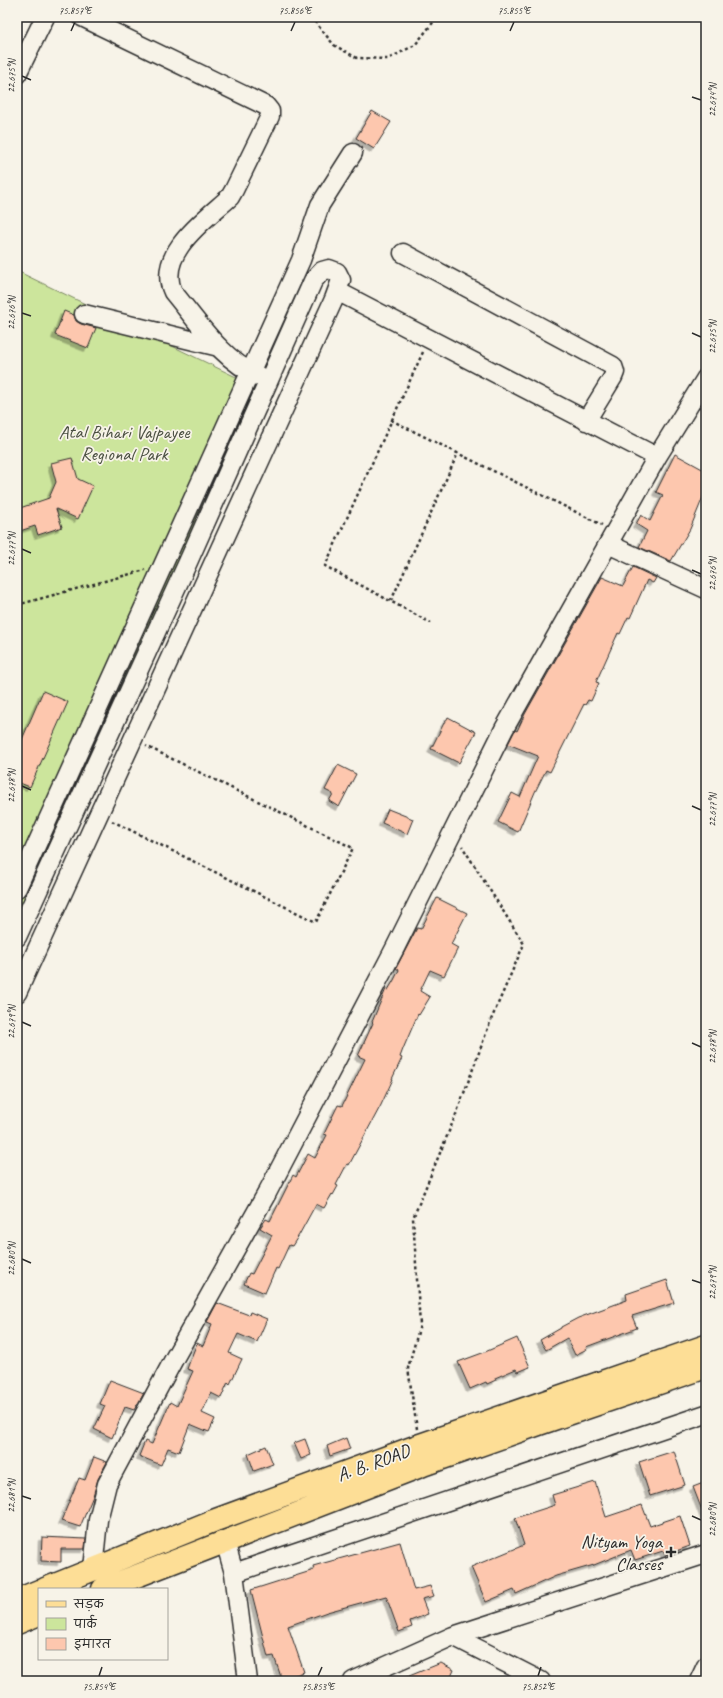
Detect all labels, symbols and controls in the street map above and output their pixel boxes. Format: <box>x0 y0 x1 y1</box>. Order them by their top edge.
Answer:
text: 75.857°E <box>59 4 93 17</box>
text: 75.856°E <box>279 4 313 17</box>
text: 75.855°E <box>498 4 532 17</box>
text: 22.675°N <box>5 57 18 93</box>
text: 22.674°N <box>706 81 719 117</box>
text: 22.676°N <box>5 294 18 330</box>
text: 22.675°N <box>706 318 719 354</box>
park label: Atal Bihari Vajpayee Regional Park <box>59 420 191 466</box>
text: 22.677°N <box>5 530 18 566</box>
text: 22.676°N <box>706 555 719 591</box>
text: 22.678°N <box>5 767 18 803</box>
text: 22.677°N <box>706 791 719 827</box>
text: 22.679°N <box>5 1003 18 1039</box>
text: 22.678°N <box>706 1028 719 1064</box>
text: 22.680°N <box>5 1240 18 1276</box>
text: 22.679°N <box>706 1264 719 1300</box>
street label: A. B. ROAD <box>333 1438 415 1487</box>
text: 22.681°N <box>5 1477 18 1513</box>
text: 22.680°N <box>706 1501 719 1537</box>
place label: Nityam Yoga Classes <box>581 1530 665 1576</box>
marker: Nityam Yoga Classes <box>665 1546 677 1558</box>
legend <box>38 1588 168 1660</box>
text: सड़क <box>73 1596 105 1612</box>
text: पार्क <box>73 1614 98 1632</box>
text: इमारत <box>74 1636 112 1652</box>
text: 75.854°E <box>83 1680 117 1693</box>
text: 75.853°E <box>302 1680 336 1693</box>
text: 75.852°E <box>522 1680 556 1693</box>

